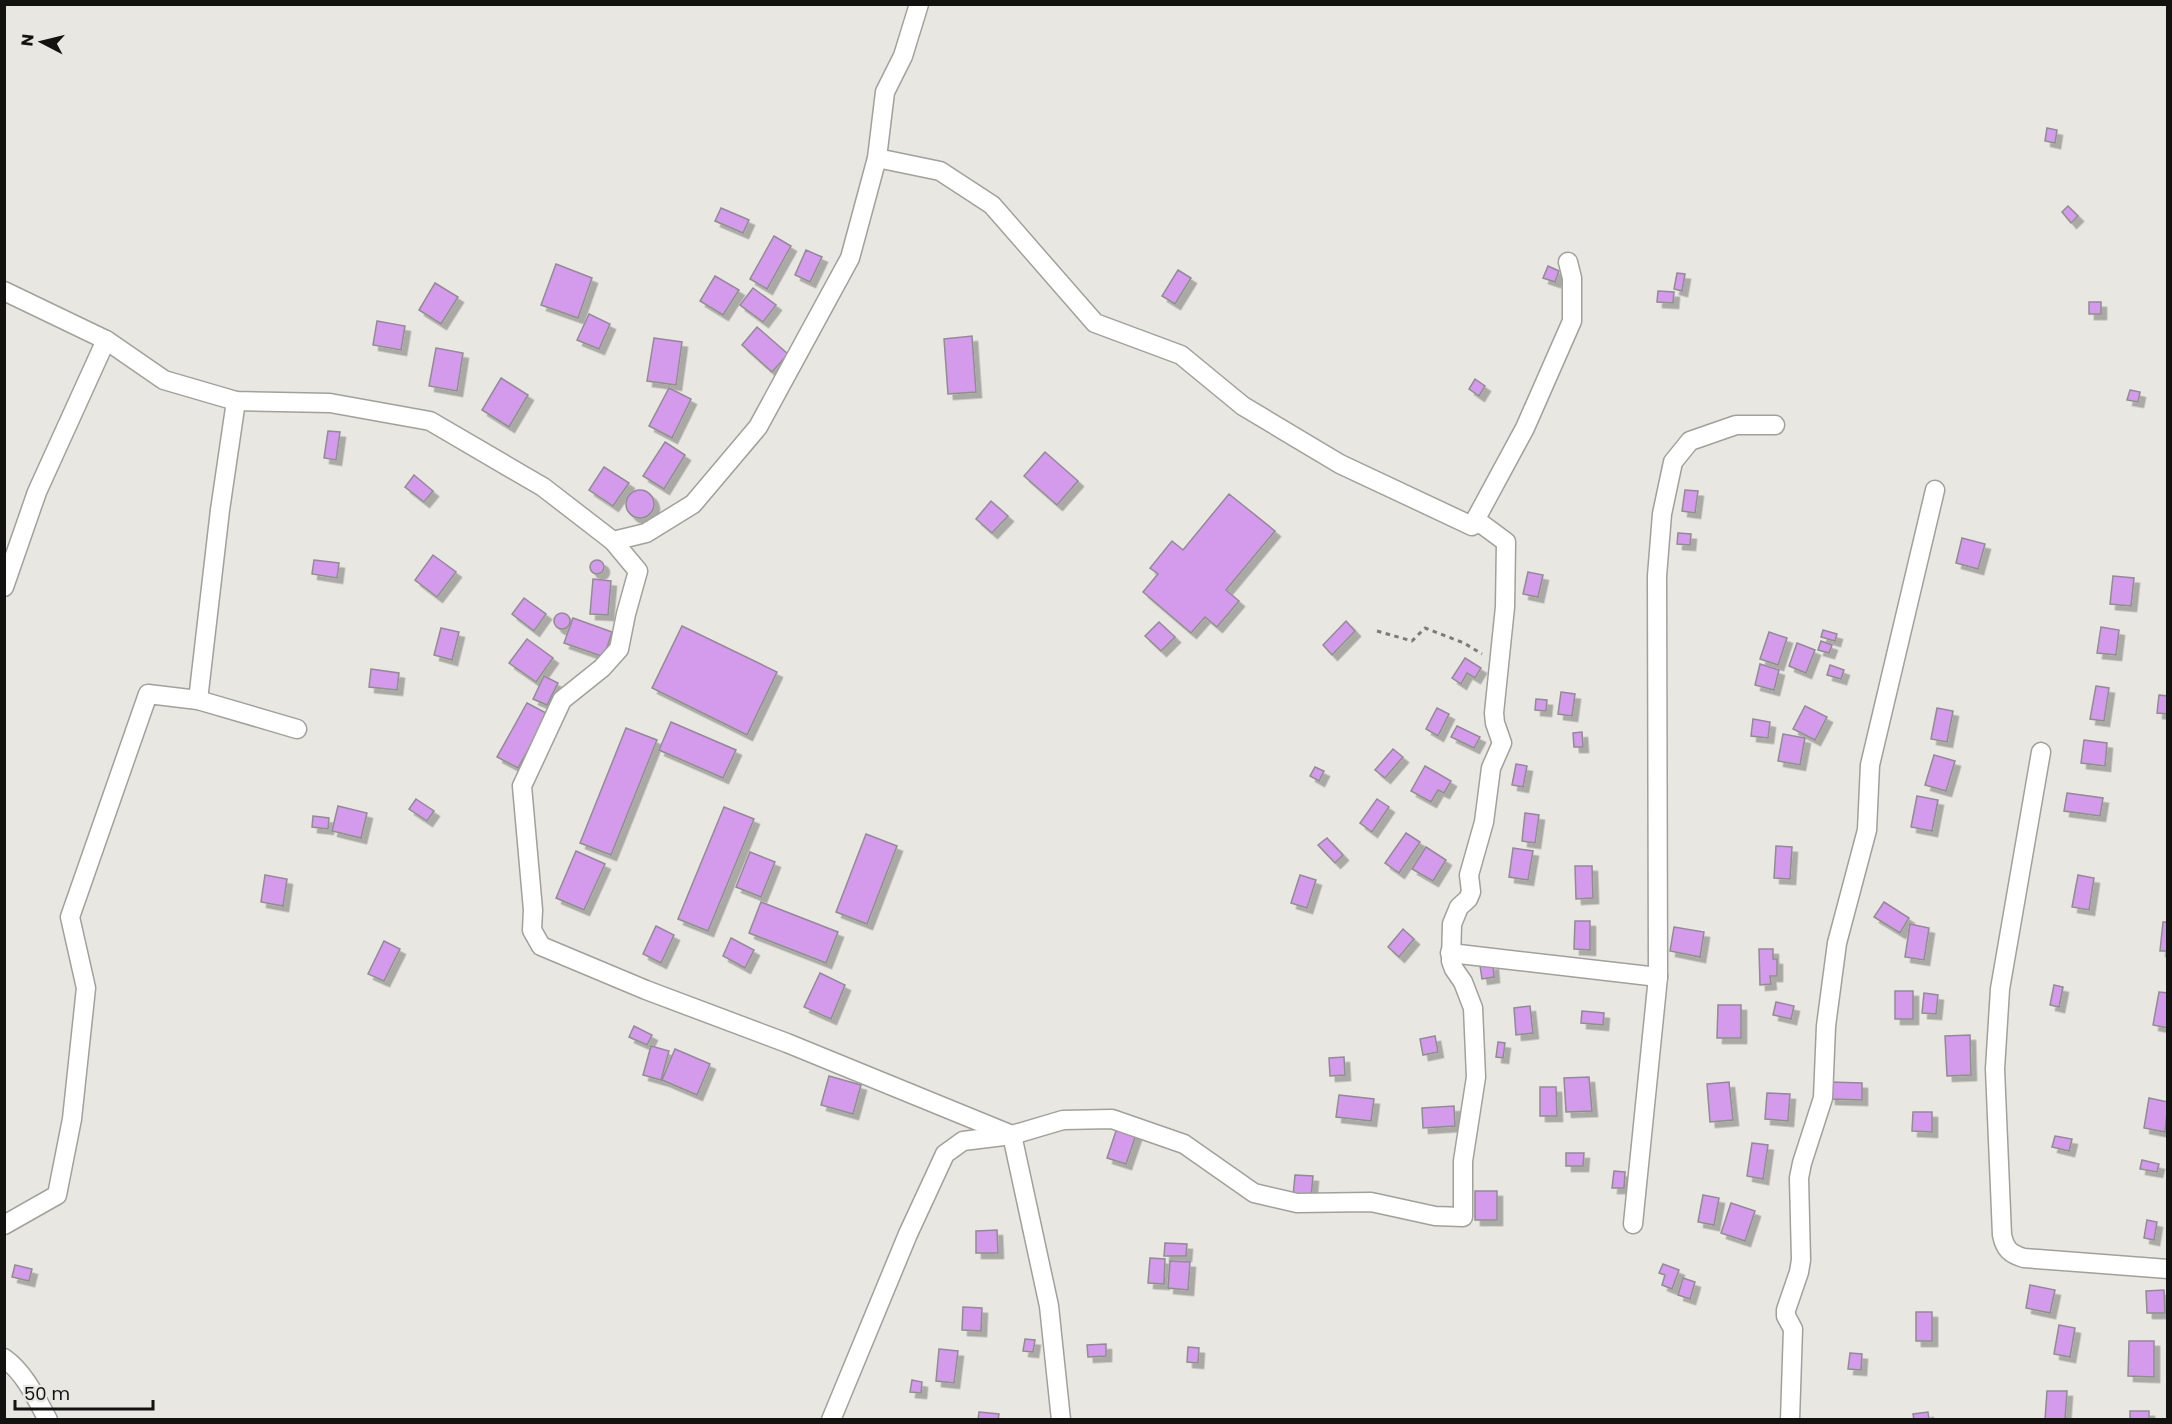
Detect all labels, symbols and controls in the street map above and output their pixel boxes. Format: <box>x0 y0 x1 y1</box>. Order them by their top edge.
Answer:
north arrow <box>12 12 72 72</box>
text: N <box>15 33 40 48</box>
scale bar <box>15 1373 153 1411</box>
text: 50 m <box>24 1381 70 1406</box>

